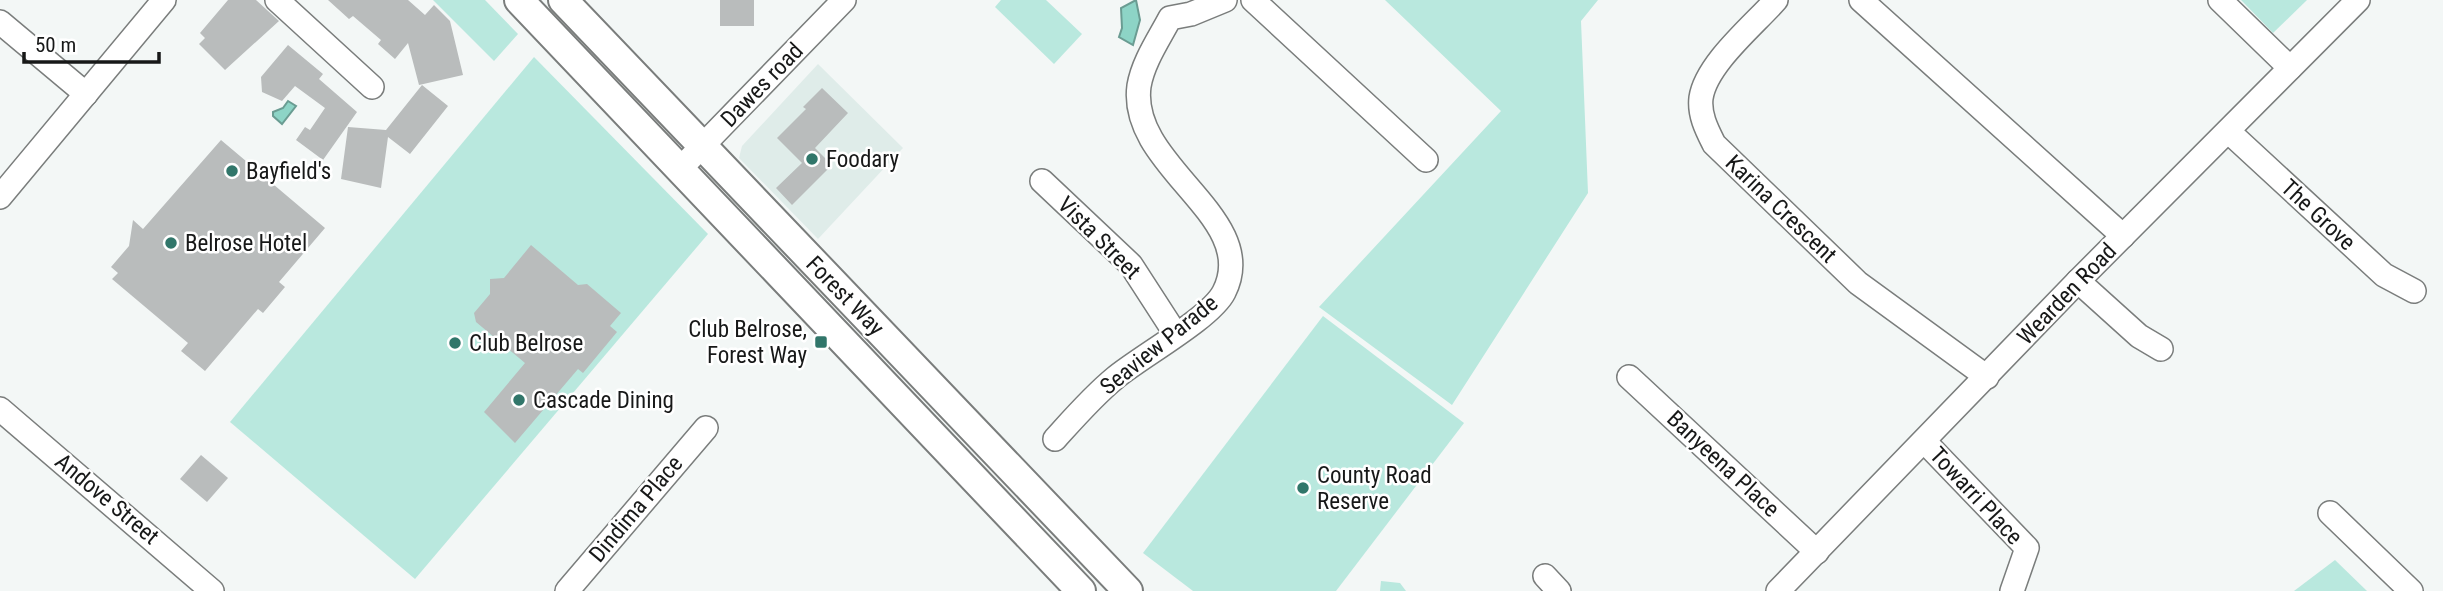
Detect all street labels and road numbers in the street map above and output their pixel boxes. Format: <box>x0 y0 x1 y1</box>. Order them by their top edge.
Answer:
street label: Dawes road <box>715 37 809 133</box>
street label: Karina Crescent <box>1720 149 1842 269</box>
street label: The Grove <box>2275 174 2361 256</box>
street label: Vista Street <box>1052 191 1146 285</box>
street label: Wearden Road <box>2012 238 2122 350</box>
street label: Forest Way <box>801 251 890 342</box>
street label: Seaview Parade <box>1095 289 1223 401</box>
street label: Banyeena Place <box>1661 405 1785 523</box>
street label: Towarri Place <box>1924 442 2028 550</box>
street label: Andove Street <box>50 448 164 550</box>
street label: Dindima Place <box>584 450 688 568</box>

